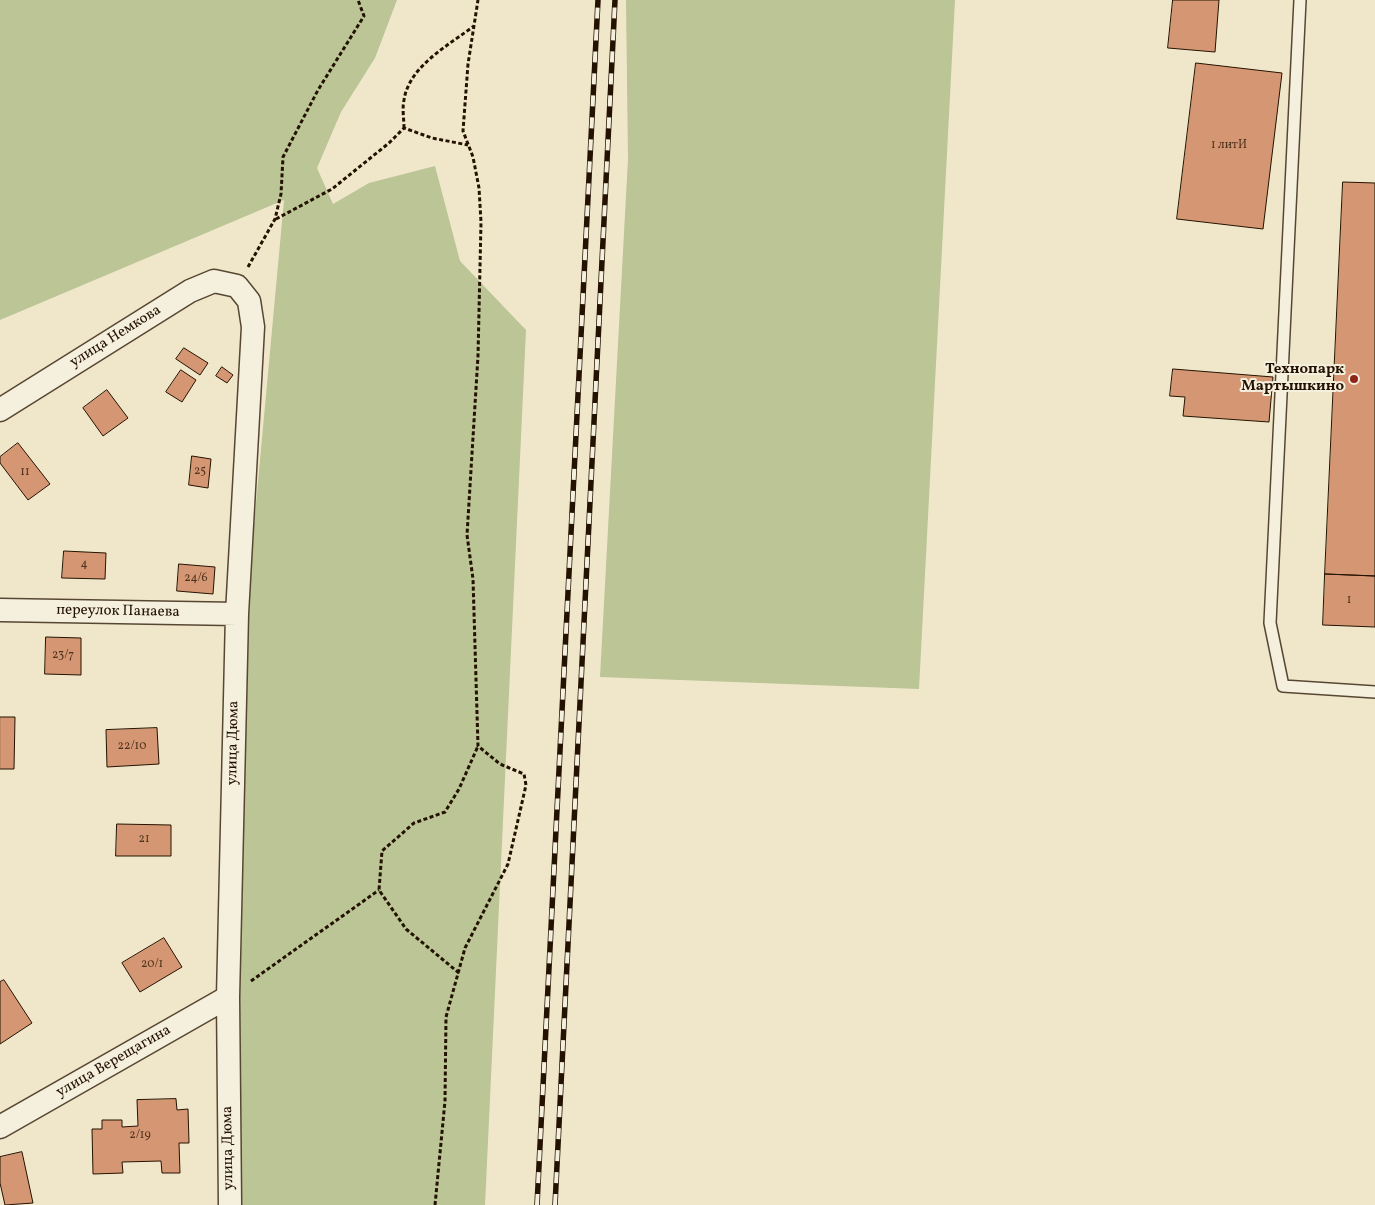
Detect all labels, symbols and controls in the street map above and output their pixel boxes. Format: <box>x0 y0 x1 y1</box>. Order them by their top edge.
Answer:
house number: 1 литИ <box>1211 139 1247 153</box>
street label: улица Немкова <box>67 302 165 372</box>
place label: Технопарк Мартышкино <box>1241 361 1344 396</box>
marker: Технопарк Мартышкино <box>1348 373 1360 385</box>
house number: 25 <box>194 465 206 479</box>
house number: 11 <box>20 466 30 480</box>
house number: 4 <box>80 558 88 572</box>
house number: 24/6 <box>184 572 208 586</box>
house number: 1 <box>1347 594 1351 608</box>
street label: переулок Панаева <box>56 602 180 622</box>
house number: 23/7 <box>52 649 74 663</box>
street label: улица Дюма <box>224 701 244 785</box>
house number: 22/10 <box>118 740 146 754</box>
house number: 21 <box>138 833 150 847</box>
house number: 20/1 <box>141 958 163 972</box>
street label: улица Верещагина <box>53 1022 175 1102</box>
street label: улица Дюма <box>219 1106 239 1190</box>
house number: 2/19 <box>129 1129 151 1143</box>

